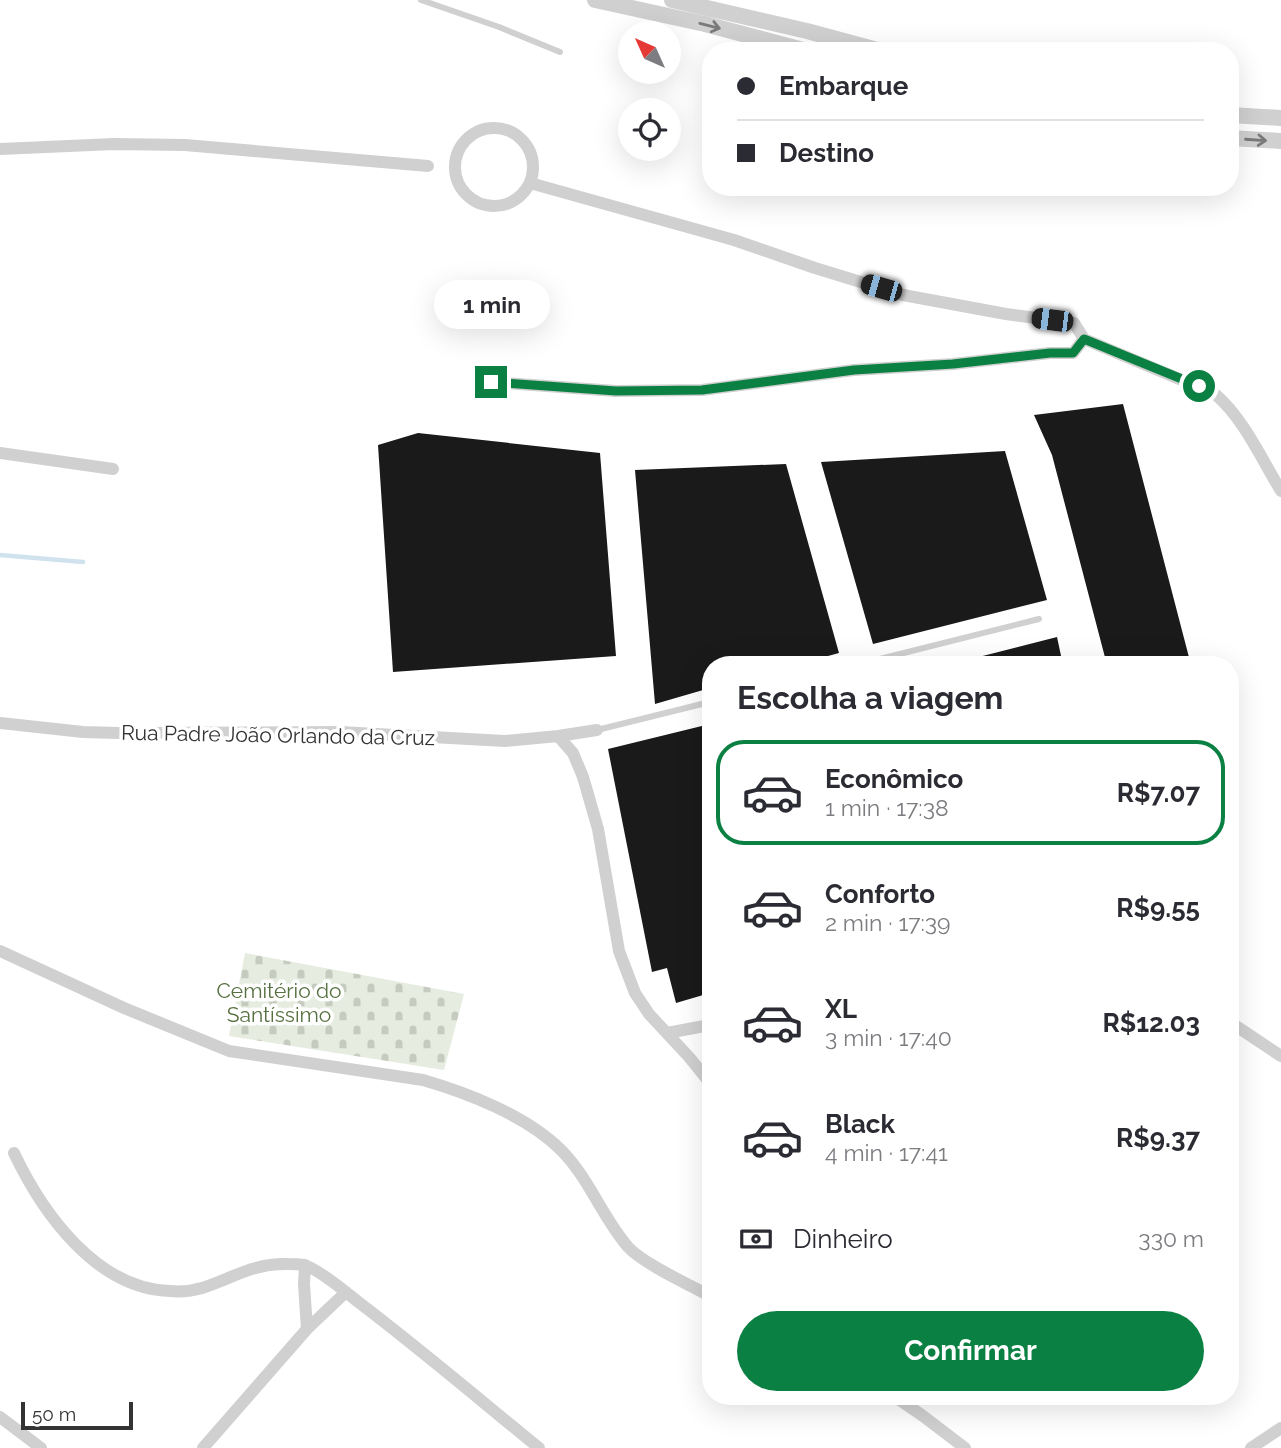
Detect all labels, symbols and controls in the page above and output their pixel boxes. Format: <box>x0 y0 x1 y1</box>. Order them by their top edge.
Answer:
one-way arrow <box>698 20 721 33</box>
north arrow <box>618 21 681 84</box>
map controls <box>618 21 681 161</box>
text: Embarque <box>779 71 908 101</box>
button: locate <box>618 98 681 161</box>
one-way arrow <box>1244 133 1267 146</box>
text: Destino <box>779 138 874 168</box>
car <box>858 272 905 304</box>
callout: 1 min <box>433 280 549 330</box>
text: 1 min <box>463 291 521 318</box>
car <box>1030 307 1075 333</box>
route end <box>475 366 507 398</box>
route start <box>1183 370 1215 402</box>
text: Escolha a viagem <box>737 679 1003 716</box>
street label: Rua Padre João Orlando da Cruz <box>121 720 435 750</box>
icon: car <box>741 761 804 824</box>
text: Econômico <box>825 764 963 794</box>
text: R$7.07 <box>1117 778 1200 808</box>
text: 1 min · 17:38 <box>825 794 949 821</box>
icon: car <box>741 876 804 939</box>
text: Conforto <box>825 879 935 909</box>
text: R$9.55 <box>1116 893 1200 923</box>
text: 2 min · 17:39 <box>825 909 951 936</box>
park label: Cemitério do Santíssimo <box>216 978 342 1027</box>
icon: car <box>741 991 804 1054</box>
text: XL <box>825 994 857 1024</box>
text: R$12.03 <box>1102 1008 1200 1038</box>
text: 3 min · 17:40 <box>825 1024 952 1051</box>
icon: car <box>741 1106 804 1169</box>
text: Black <box>825 1109 895 1139</box>
text: R$9.37 <box>1116 1123 1200 1153</box>
text: 4 min · 17:41 <box>825 1139 948 1166</box>
icon: cash <box>737 1220 775 1258</box>
text: Dinheiro <box>793 1224 893 1254</box>
text: 330 m <box>1138 1225 1204 1252</box>
button: Confirmar <box>737 1311 1204 1391</box>
scale bar <box>21 1399 133 1431</box>
text: 50 m <box>32 1403 76 1425</box>

